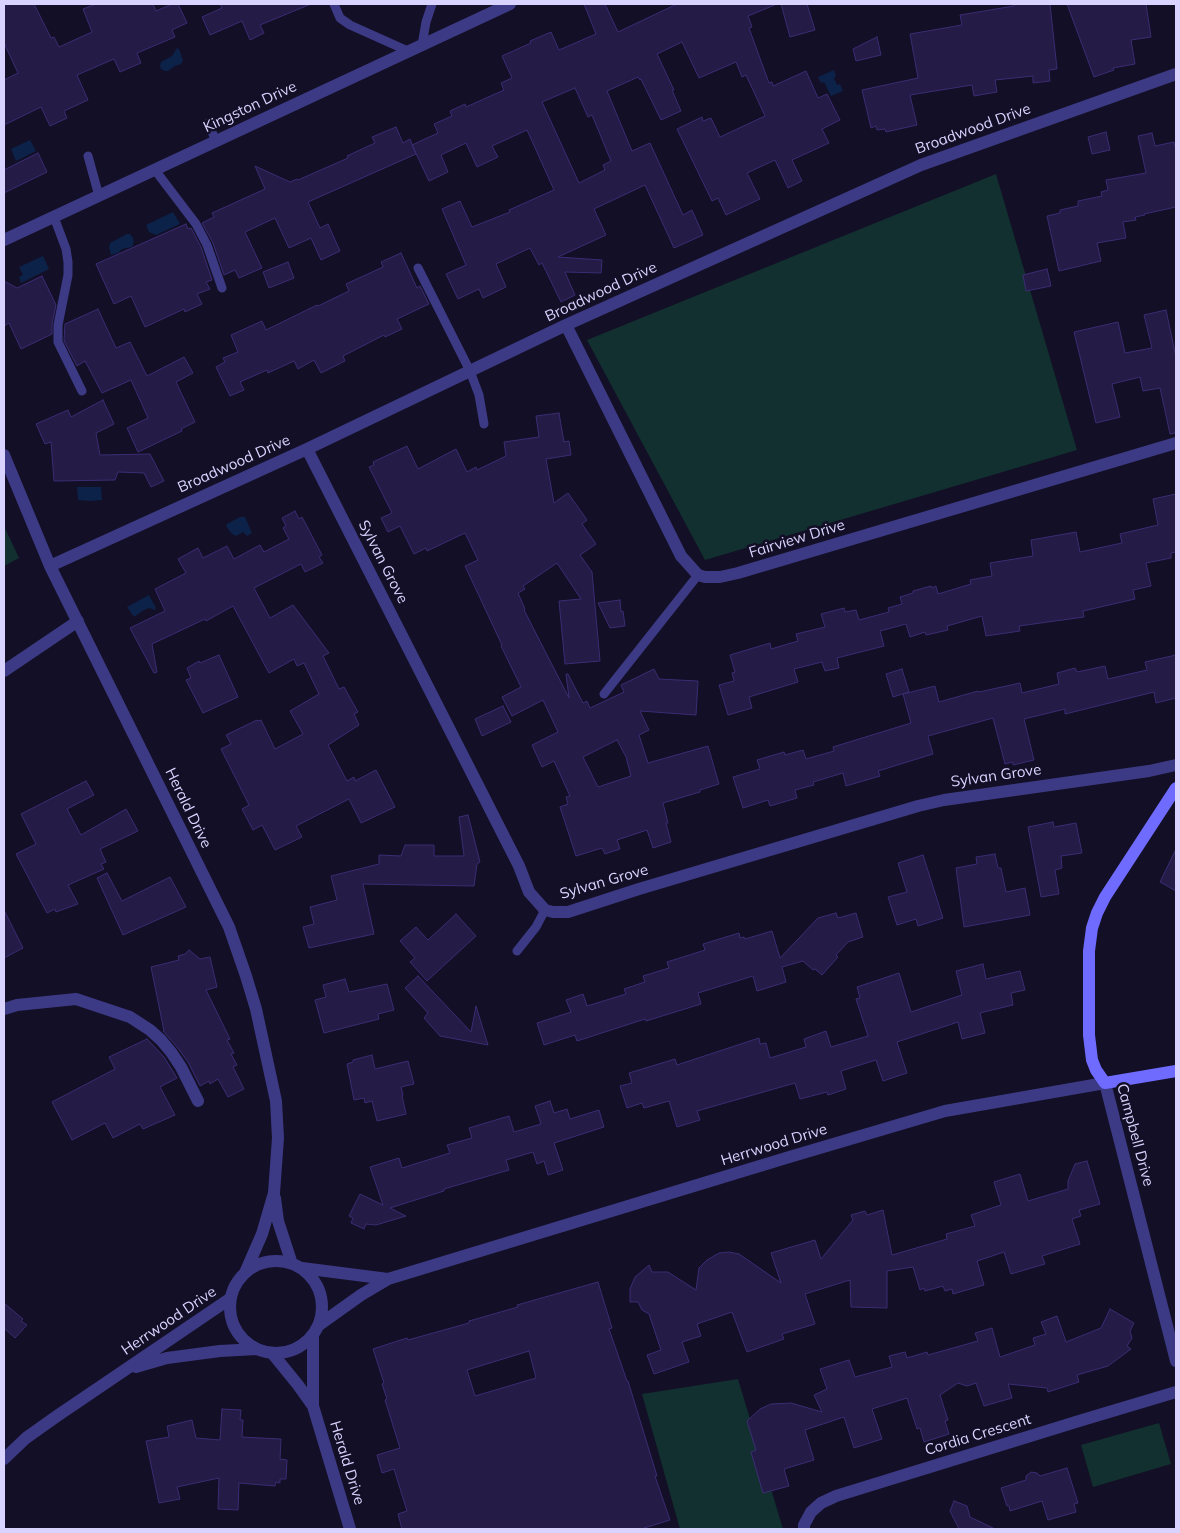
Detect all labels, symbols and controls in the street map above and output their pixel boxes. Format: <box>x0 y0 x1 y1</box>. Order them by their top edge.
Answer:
street label: Kingston Drive <box>200 78 300 136</box>
street label: Broadwood Drive <box>913 100 1033 158</box>
street label: Broadwood Drive <box>542 258 660 326</box>
street label: Broadwood Drive <box>175 431 293 497</box>
street label: Fairview Drive <box>747 516 847 562</box>
street label: Sylvan Grove <box>354 517 412 607</box>
street label: Sylvan Grove <box>950 761 1042 791</box>
street label: Herald Drive <box>161 765 215 851</box>
street label: Sylvan Grove <box>558 861 650 903</box>
street label: Campbell Drive <box>1113 1082 1157 1188</box>
street label: Herrwood Drive <box>719 1120 829 1170</box>
street label: Herrwood Drive <box>118 1283 220 1359</box>
street label: Cordia Crescent <box>923 1410 1033 1460</box>
street label: Herald Drive <box>326 1419 368 1507</box>

